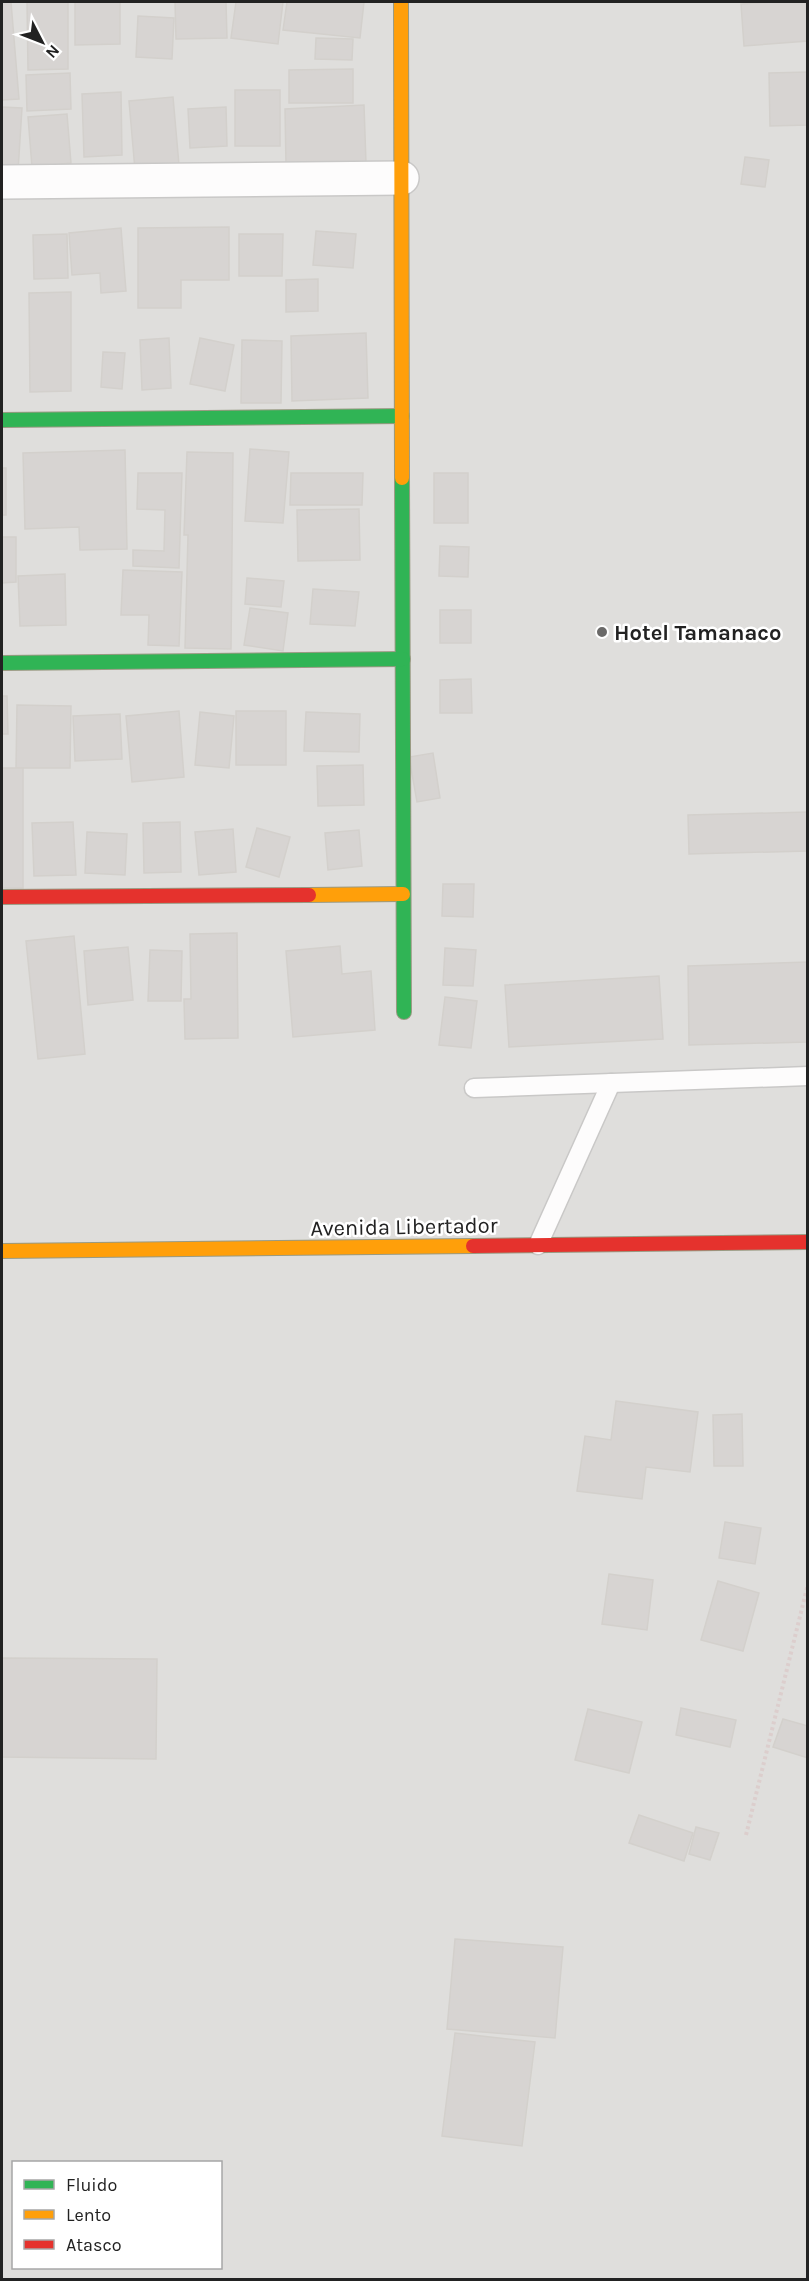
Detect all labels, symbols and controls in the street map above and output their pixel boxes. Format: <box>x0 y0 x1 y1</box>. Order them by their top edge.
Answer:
north arrow <box>12 12 72 72</box>
text: N <box>42 41 64 62</box>
place label: Hotel Tamanaco <box>614 620 781 646</box>
marker: Hotel Tamanaco <box>595 625 609 639</box>
street label: Avenida Libertador <box>310 1212 498 1242</box>
legend <box>12 2161 222 2269</box>
text: Fluido <box>66 2174 117 2196</box>
text: Lento <box>66 2204 111 2226</box>
text: Atasco <box>66 2234 122 2256</box>

